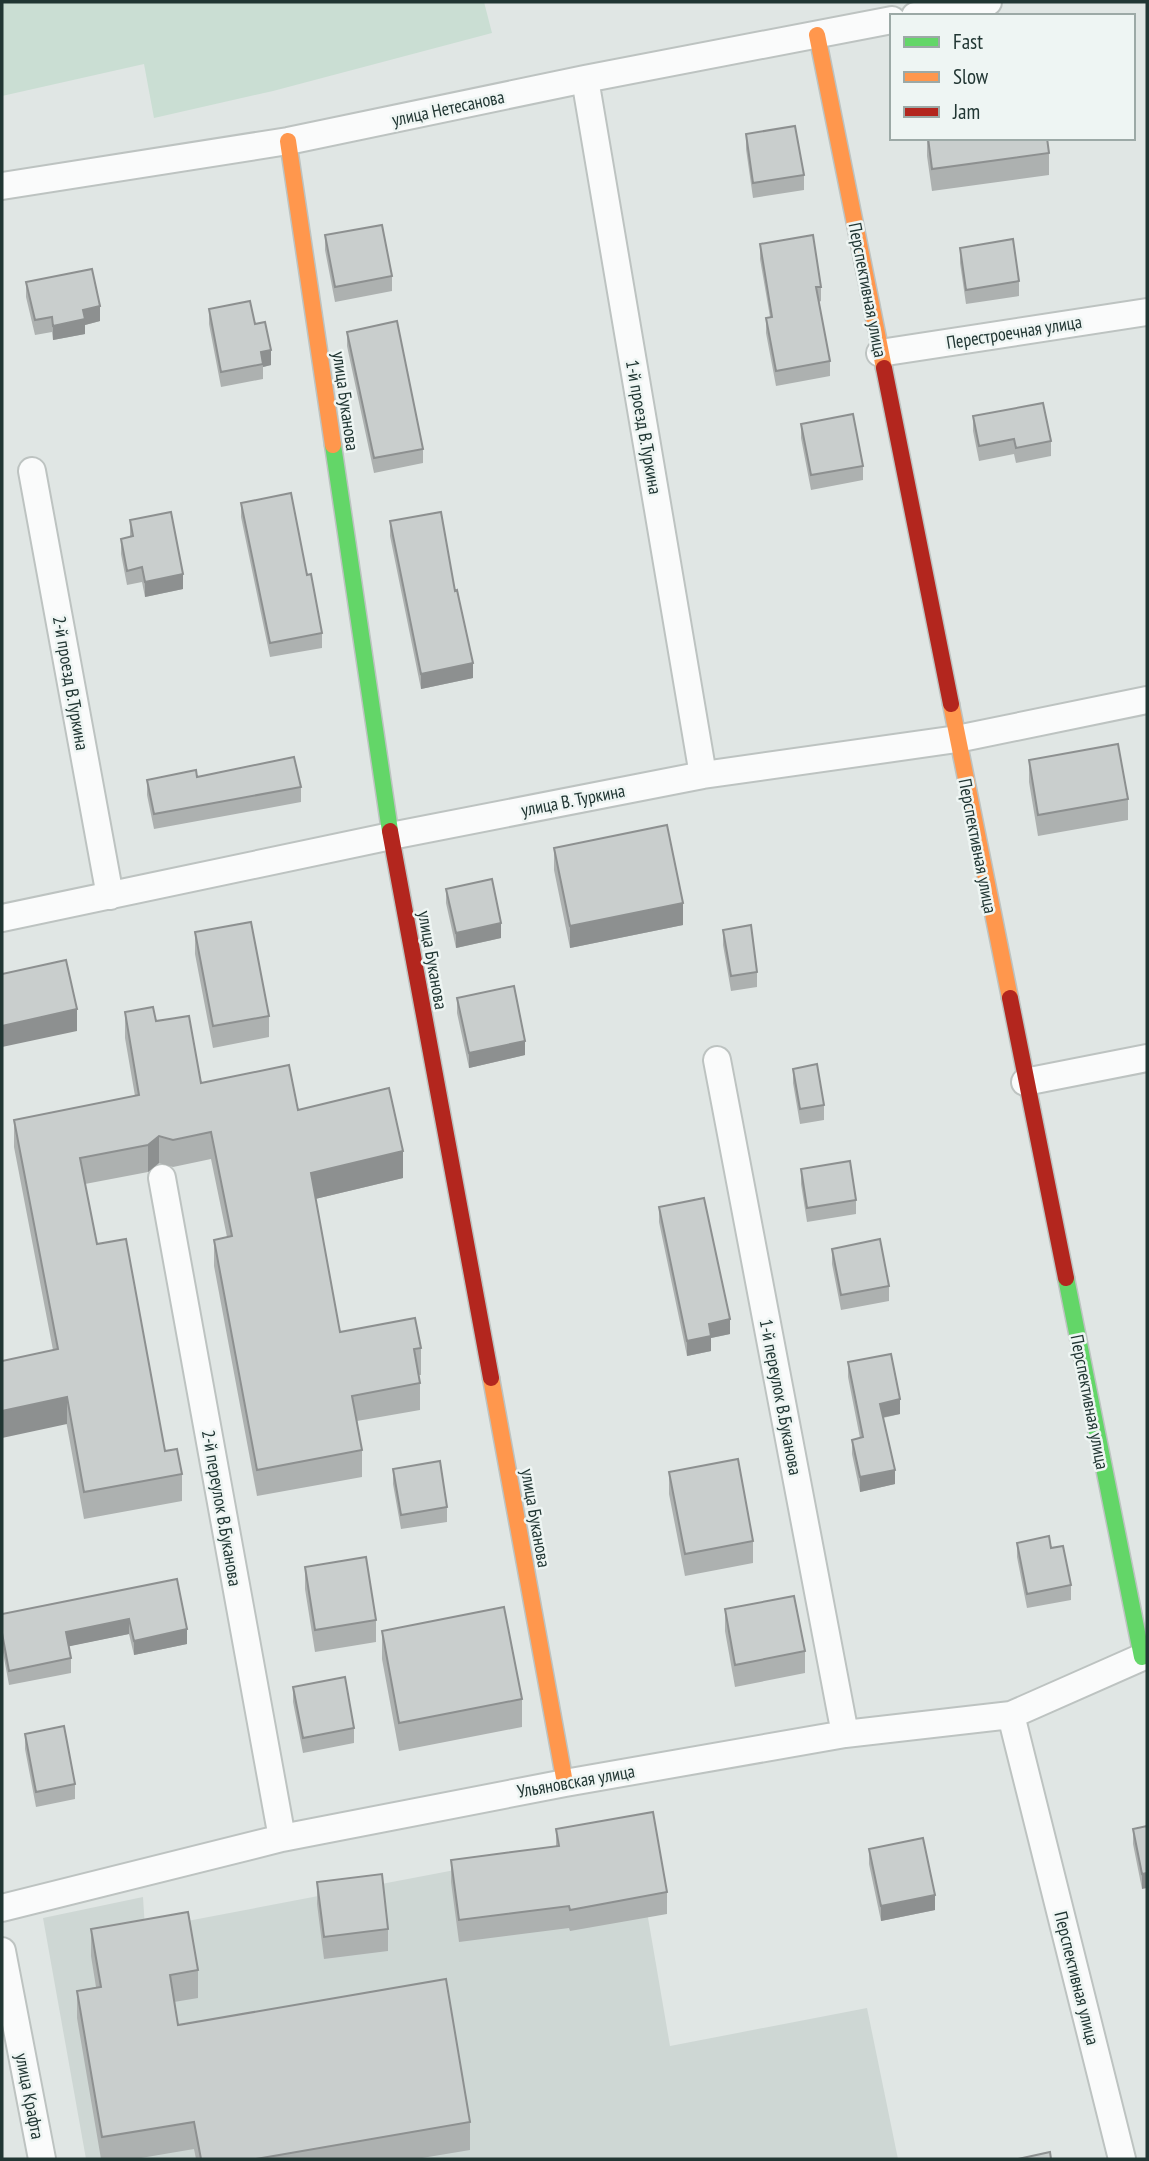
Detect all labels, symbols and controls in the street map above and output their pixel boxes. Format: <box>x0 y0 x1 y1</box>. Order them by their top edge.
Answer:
legend <box>890 14 1135 140</box>
text: Fast <box>953 28 983 55</box>
text: Slow <box>953 63 989 90</box>
street label: улица Нетесанова <box>390 85 506 131</box>
text: Jam <box>952 98 980 125</box>
street label: Перспективная улица <box>844 221 892 359</box>
street label: Перестроечная улица <box>945 310 1083 354</box>
street label: улица Буканова <box>328 350 364 452</box>
street label: 1-й проезд В.Туркина <box>621 358 667 496</box>
street label: 2-й проезд В.Туркина <box>48 614 94 752</box>
street label: Перспективная улица <box>954 777 1002 915</box>
street label: улица В. Туркина <box>519 779 627 821</box>
street label: улица Буканова <box>413 909 453 1011</box>
street label: 1-й переулок В.Буканова <box>755 1317 807 1477</box>
street label: Перспективная улица <box>1066 1333 1114 1471</box>
street label: 2-й переулок В.Буканова <box>197 1428 247 1588</box>
street label: улица Буканова <box>516 1467 556 1569</box>
street label: Ульяновская улица <box>515 1759 637 1803</box>
street label: Перспективная улица <box>1049 1909 1105 2047</box>
street label: улица Крафта <box>10 2051 50 2141</box>

